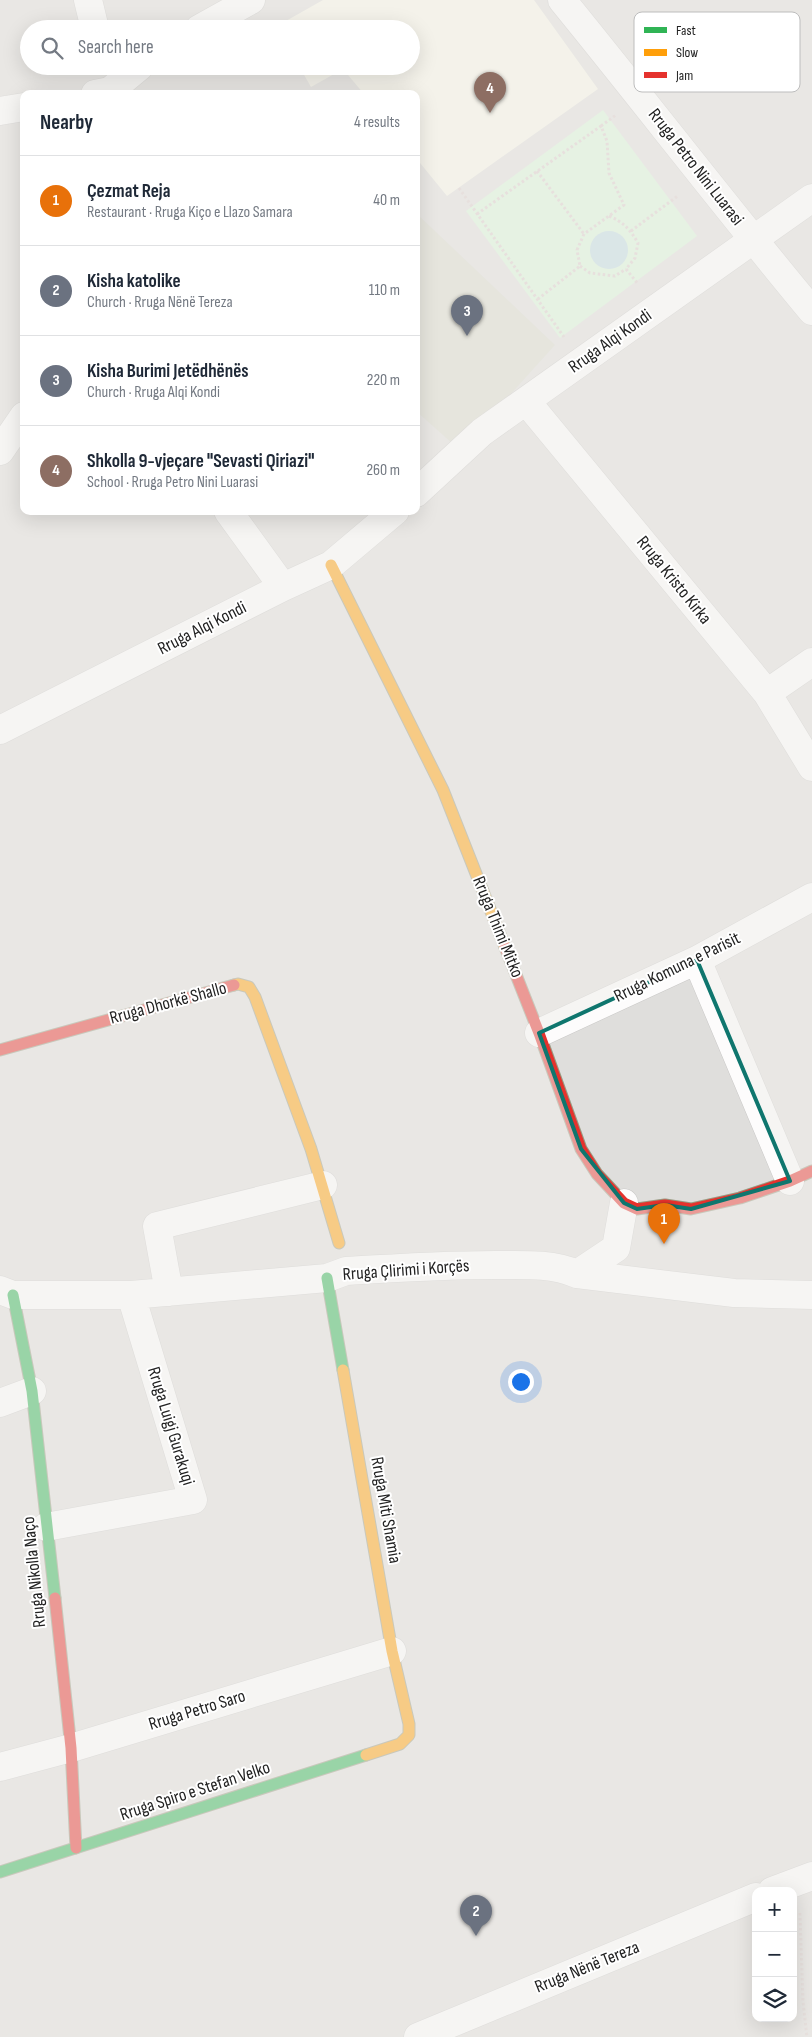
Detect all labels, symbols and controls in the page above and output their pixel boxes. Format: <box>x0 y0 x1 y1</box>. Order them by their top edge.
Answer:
legend <box>634 12 800 92</box>
search box <box>20 20 420 75</box>
text: Fast <box>676 22 696 39</box>
icon: search <box>38 34 66 62</box>
text: Search here <box>78 36 154 59</box>
text: Slow <box>676 44 698 61</box>
text: Jam <box>675 67 693 84</box>
pin: 4 <box>474 72 506 113</box>
street label: Rruga Petro Nini Luarasi <box>644 104 748 230</box>
text: Nearby <box>40 110 93 135</box>
text: 4 results <box>354 113 400 132</box>
text: Çezmat Reja <box>87 180 170 203</box>
text: 1 <box>53 191 59 210</box>
text: 40 m <box>373 191 400 210</box>
text: Restaurant · Rruga Kiço e Llazo Samara <box>87 203 293 222</box>
text: Kisha katolike <box>87 270 181 293</box>
text: 2 <box>52 281 60 300</box>
text: 110 m <box>369 281 400 300</box>
text: Church · Rruga Nënë Tereza <box>87 293 233 312</box>
pin: 3 <box>451 295 483 336</box>
street label: Rruga Alqi Kondi <box>564 305 656 377</box>
text: Kisha Burimi Jetëdhënës <box>87 360 249 383</box>
text: 3 <box>52 371 60 390</box>
text: 220 m <box>367 371 400 390</box>
text: Church · Rruga Alqi Kondi <box>87 383 220 402</box>
text: Shkolla 9-vjeçare "Sevasti Qiriazi" <box>87 450 315 473</box>
text: 4 <box>52 461 60 480</box>
text: 260 m <box>366 461 400 480</box>
text: School · Rruga Petro Nini Luarasi <box>87 473 258 492</box>
street label: Rruga Kristo Kirka <box>632 532 716 628</box>
street label: Rruga Alqi Kondi <box>154 597 250 659</box>
street label: Rruga Thimi Mitko <box>468 873 528 981</box>
street label: Rruga Komuna e Parisit <box>610 927 744 1007</box>
street label: Rruga Dhorkë Shallo <box>107 977 229 1029</box>
pin: 1 <box>648 1203 680 1244</box>
street label: Rruga Çlirimi i Korçës <box>342 1255 470 1285</box>
street label: Rruga Luigj Gurakuqi <box>143 1364 199 1488</box>
your location <box>508 1369 534 1395</box>
street label: Rruga Miti Shamia <box>366 1455 406 1565</box>
street label: Rruga Nikolla Naço <box>18 1515 50 1629</box>
street label: Rruga Petro Saro <box>146 1685 248 1735</box>
street label: Rruga Spiro e Stefan Velko <box>117 1757 273 1825</box>
map controls <box>752 1887 797 2022</box>
button: + <box>752 1887 797 1932</box>
pin: 2 <box>460 1895 492 1936</box>
button: − <box>752 1932 797 1977</box>
street label: Rruga Nënë Tereza <box>532 1936 642 1997</box>
button: layers <box>752 1977 797 2022</box>

